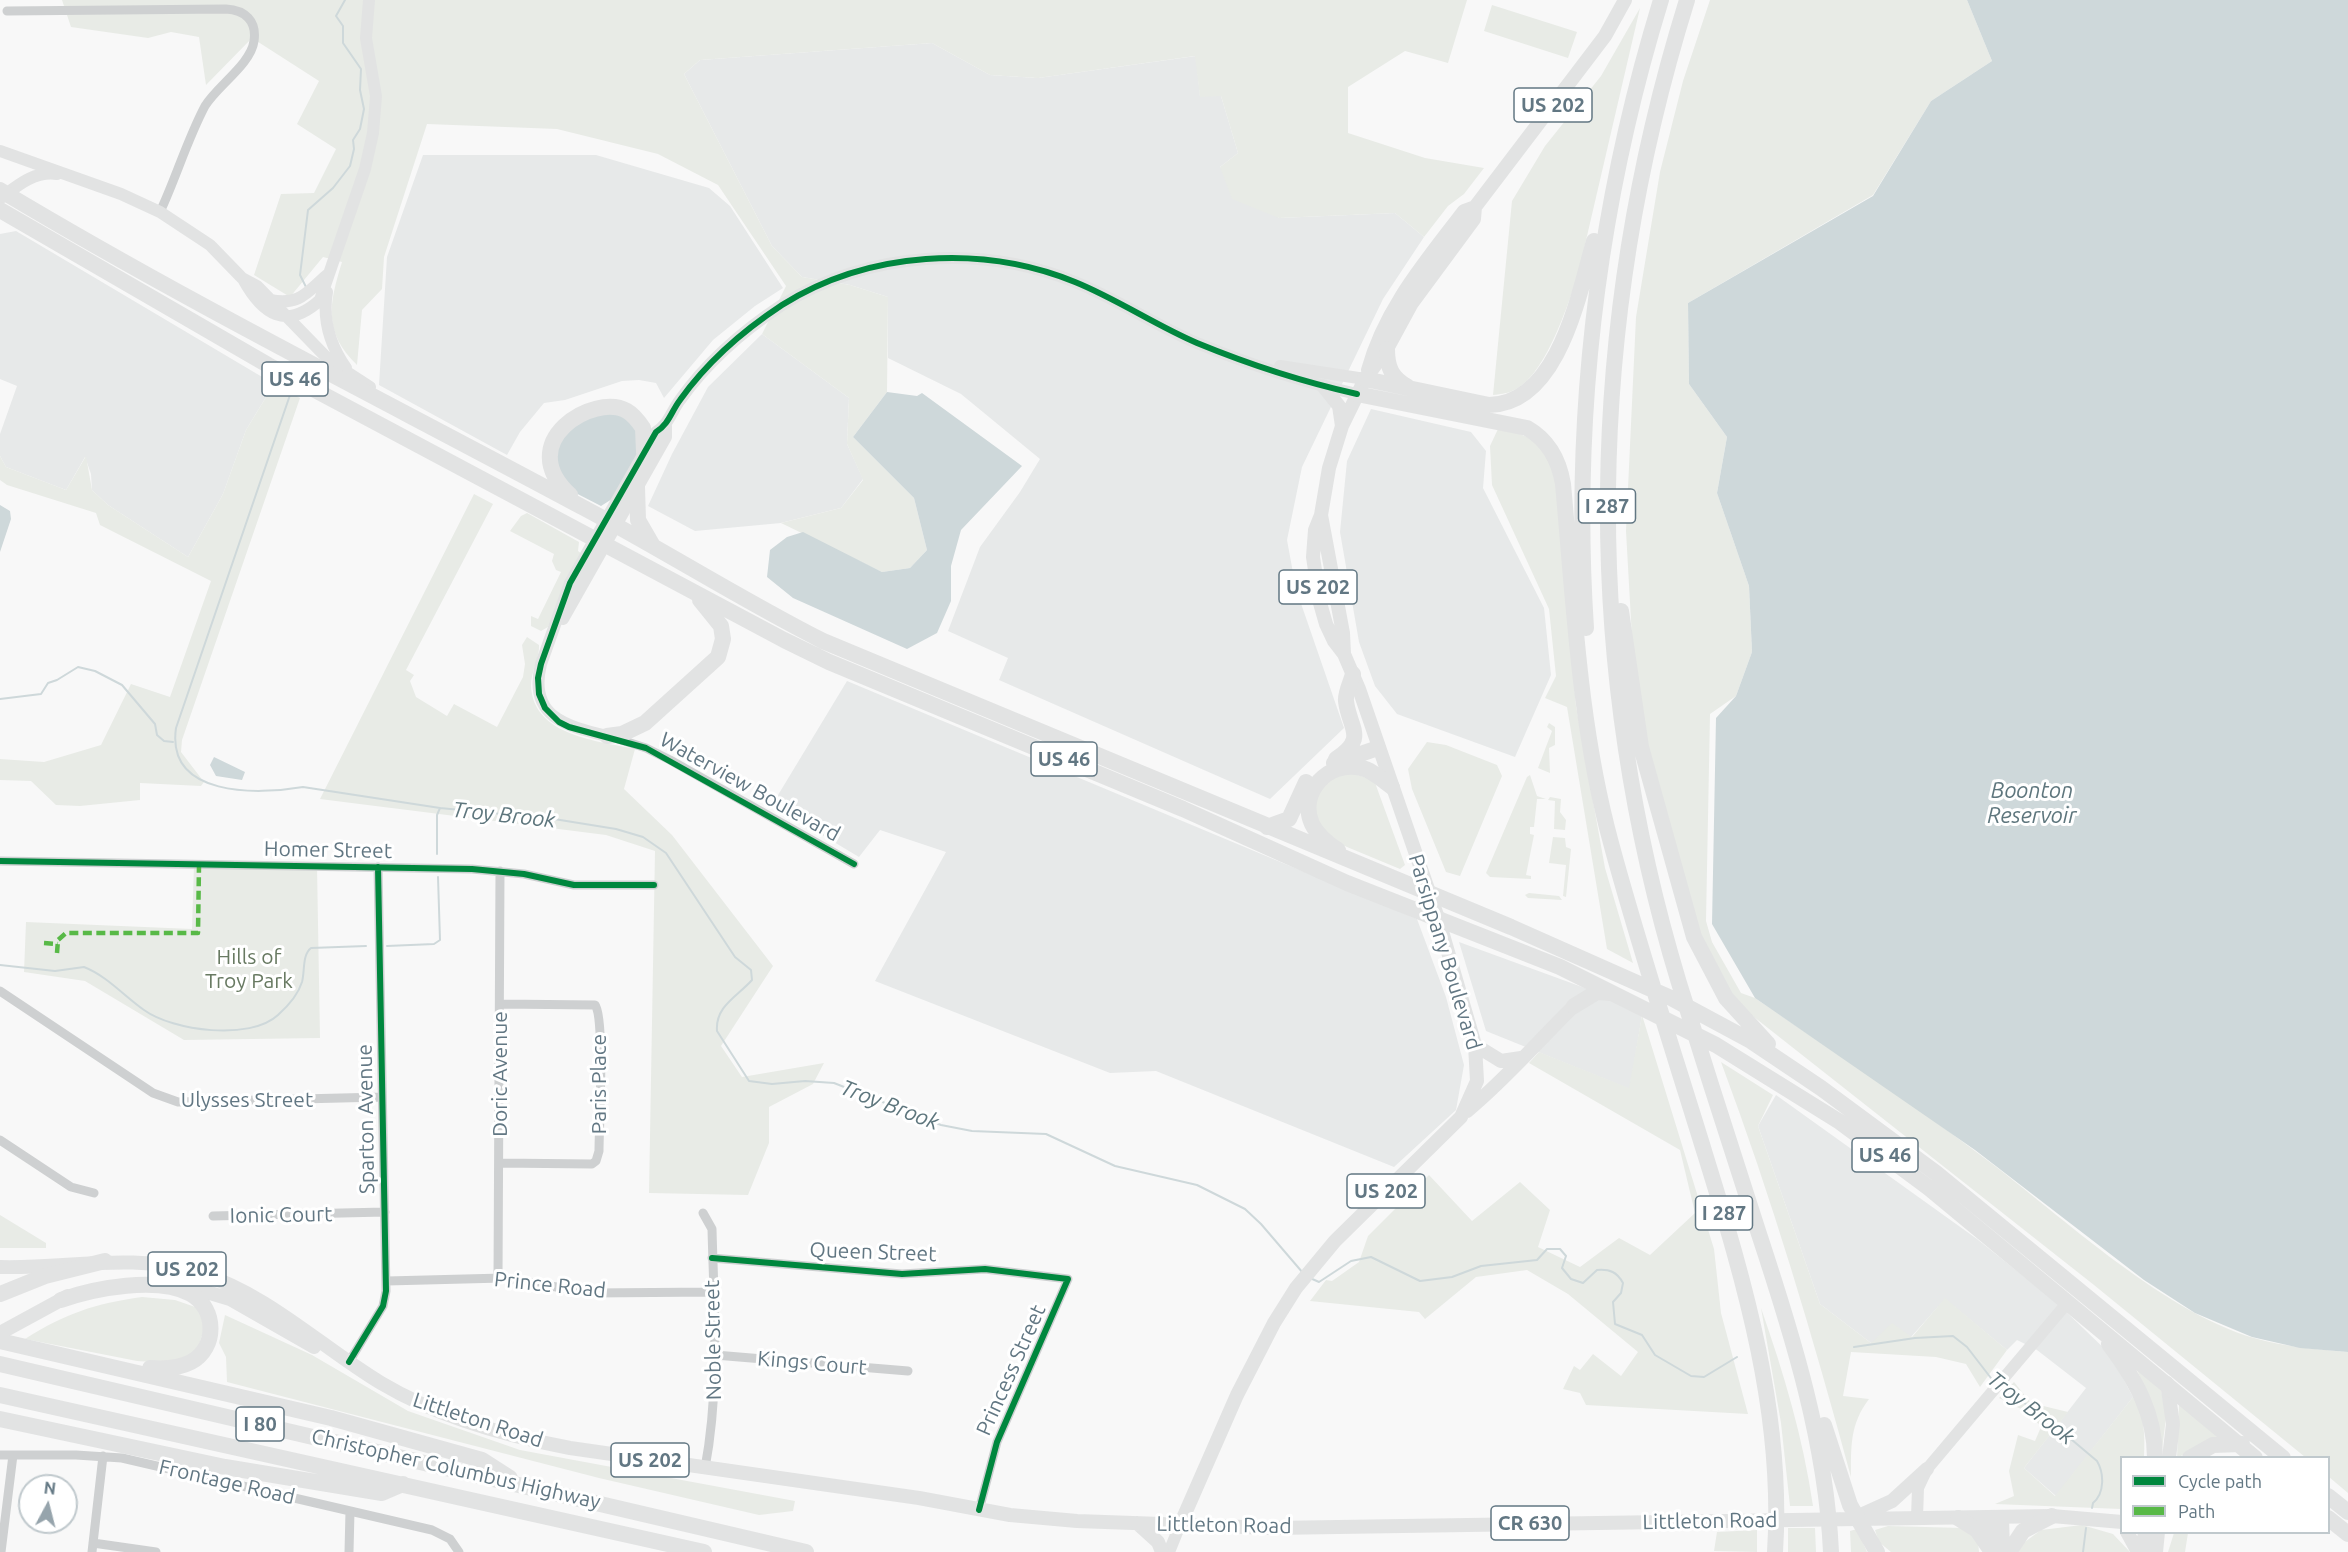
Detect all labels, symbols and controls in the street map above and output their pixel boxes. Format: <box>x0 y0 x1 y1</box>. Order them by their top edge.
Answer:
road number: US 202 <box>1514 88 1592 122</box>
road number: US 46 <box>262 362 328 396</box>
road number: I 287 <box>1578 489 1636 523</box>
road number: US 202 <box>1279 570 1357 604</box>
street label: Waterview Boulevard <box>656 727 844 847</box>
road number: US 46 <box>1031 742 1097 776</box>
water label: Boonton Reservoir <box>1987 778 2077 830</box>
water label: Troy Brook <box>451 796 557 834</box>
street label: Homer Street <box>264 836 392 864</box>
street label: Parsippany Boulevard <box>1403 851 1487 1053</box>
park label: Hills of Troy Park <box>205 944 293 994</box>
street label: Doric Avenue <box>487 1011 513 1137</box>
street label: Paris Place <box>586 1034 612 1134</box>
street label: Sparton Avenue <box>352 1044 380 1194</box>
water label: Troy Brook <box>837 1074 943 1136</box>
street label: Ulysses Street <box>181 1087 313 1113</box>
road number: US 46 <box>1852 1138 1918 1172</box>
road number: US 202 <box>1347 1174 1425 1208</box>
road number: I 287 <box>1696 1196 1752 1230</box>
street label: Ionic Court <box>229 1202 333 1228</box>
street label: Queen Street <box>809 1237 937 1267</box>
road number: US 202 <box>148 1252 226 1286</box>
street label: Prince Road <box>493 1267 607 1303</box>
street label: Noble Street <box>699 1280 727 1400</box>
street label: Princess Street <box>971 1301 1051 1439</box>
street label: Kings Court <box>756 1346 868 1380</box>
water label: Troy Brook <box>1982 1366 2080 1450</box>
street label: Littleton Road <box>410 1387 546 1453</box>
road number: I 80 <box>236 1407 284 1441</box>
street label: Christopher Columbus Highway <box>309 1423 603 1515</box>
road number: US 202 <box>611 1443 689 1477</box>
street label: Frontage Road <box>157 1454 297 1510</box>
legend <box>2120 1456 2330 1534</box>
text: Cycle path <box>2178 1471 2262 1491</box>
north arrow <box>18 1474 78 1534</box>
text: N <box>43 1478 57 1498</box>
text: Path <box>2178 1501 2215 1521</box>
road number: CR 630 <box>1491 1506 1569 1540</box>
street label: Littleton Road <box>1642 1507 1778 1535</box>
street label: Littleton Road <box>1156 1511 1292 1539</box>

